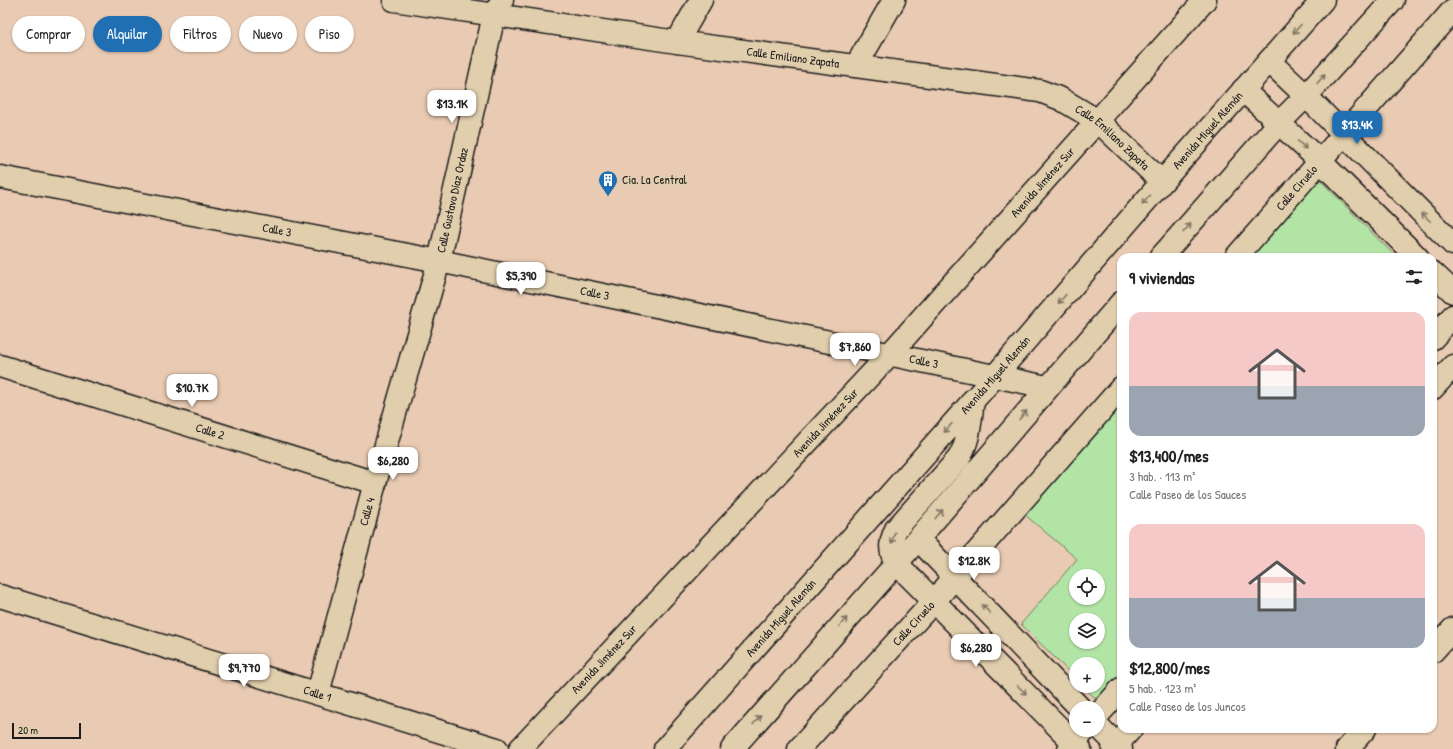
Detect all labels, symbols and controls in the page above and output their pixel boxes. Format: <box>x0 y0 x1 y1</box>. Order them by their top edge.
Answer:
chip: Comprar <box>12 16 85 52</box>
chip: Alquilar <box>93 16 162 52</box>
chip: Filtros <box>170 16 231 52</box>
chip: Nuevo <box>239 16 297 52</box>
chip: Piso <box>305 16 354 52</box>
one-way arrow <box>1292 24 1302 34</box>
street label: Calle Emiliano Zapata <box>745 42 841 72</box>
one-way arrow <box>1316 75 1325 85</box>
street label: Avenida Miguel Alemán <box>1168 87 1246 173</box>
pin: $13.1K <box>419 90 485 124</box>
text: $13.1K <box>436 94 468 112</box>
street label: Calle Emiliano Zapata <box>1072 100 1153 174</box>
pin: $13.4K <box>1324 111 1390 145</box>
text: $13.4K <box>1341 115 1373 133</box>
one-way arrow <box>1297 140 1307 149</box>
street label: Avenida Jiménez Sur <box>1006 143 1079 221</box>
street label: Calle Gustavo Díaz Ordaz <box>432 146 472 254</box>
street label: Calle Ciruelo <box>1272 161 1321 214</box>
building icon: Cia. La Central <box>597 169 619 197</box>
place label: Cia. La Central <box>622 171 687 188</box>
one-way arrow <box>1142 195 1151 205</box>
one-way arrow <box>1421 212 1430 222</box>
street label: Calle 3 <box>261 218 293 241</box>
one-way arrow <box>1182 223 1191 233</box>
pin: $5,390 <box>488 262 554 296</box>
text: $5,390 <box>505 266 537 284</box>
text: 9 viviendas <box>1129 266 1195 289</box>
icon: filters <box>1403 266 1425 288</box>
street label: Calle 3 <box>579 281 611 304</box>
one-way arrow <box>1057 293 1066 304</box>
street label: Avenida Miguel Alemán <box>956 332 1034 418</box>
pin: $7,860 <box>822 333 888 367</box>
text: $7,860 <box>839 337 871 355</box>
icon: home <box>1241 338 1313 410</box>
street label: Calle 3 <box>908 350 940 372</box>
pin: $10.7K <box>159 374 225 408</box>
text: $10.7K <box>175 378 209 396</box>
street label: Avenida Jiménez Sur <box>789 384 862 461</box>
one-way arrow <box>1019 410 1028 421</box>
street label: Calle 2 <box>193 419 227 444</box>
one-way arrow <box>944 423 953 433</box>
text: $13,400/mes <box>1129 444 1209 467</box>
pin: $6,280 <box>360 447 426 481</box>
text: $6,280 <box>377 451 409 469</box>
text: 3 hab. · 113 m² <box>1129 467 1195 485</box>
text: Calle Paseo de los Sauces <box>1129 485 1246 503</box>
street label: Calle 4 <box>355 495 379 527</box>
one-way arrow <box>934 509 943 520</box>
one-way arrow <box>889 532 896 545</box>
pin: $12.8K <box>941 547 1007 581</box>
icon: home <box>1241 550 1313 622</box>
text: $12.8K <box>958 551 990 569</box>
map controls <box>1069 569 1105 737</box>
button: locate <box>1069 569 1105 605</box>
street label: Avenida Miguel Alemán <box>742 575 820 660</box>
street label: Calle Ciruelo <box>888 597 938 649</box>
one-way arrow <box>981 604 991 614</box>
button: layers <box>1069 613 1105 649</box>
one-way arrow <box>839 617 848 628</box>
street label: Avenida Jiménez Sur <box>567 620 641 697</box>
pin: $6,280 <box>943 634 1009 668</box>
text: $6,280 <box>960 638 992 656</box>
pin: $9,770 <box>211 654 277 688</box>
text: $12,800/mes <box>1129 656 1210 679</box>
button: + <box>1069 657 1105 693</box>
text: $9,770 <box>228 658 260 676</box>
text: 5 hab. · 123 m² <box>1129 679 1196 697</box>
street label: Calle 1 <box>301 681 334 706</box>
one-way arrow <box>1017 685 1027 695</box>
text: Calle Paseo de los Juncos <box>1129 697 1246 715</box>
button: − <box>1069 701 1105 737</box>
one-way arrow <box>753 715 762 725</box>
scale bar <box>12 721 81 740</box>
text: 20 m <box>18 723 38 737</box>

